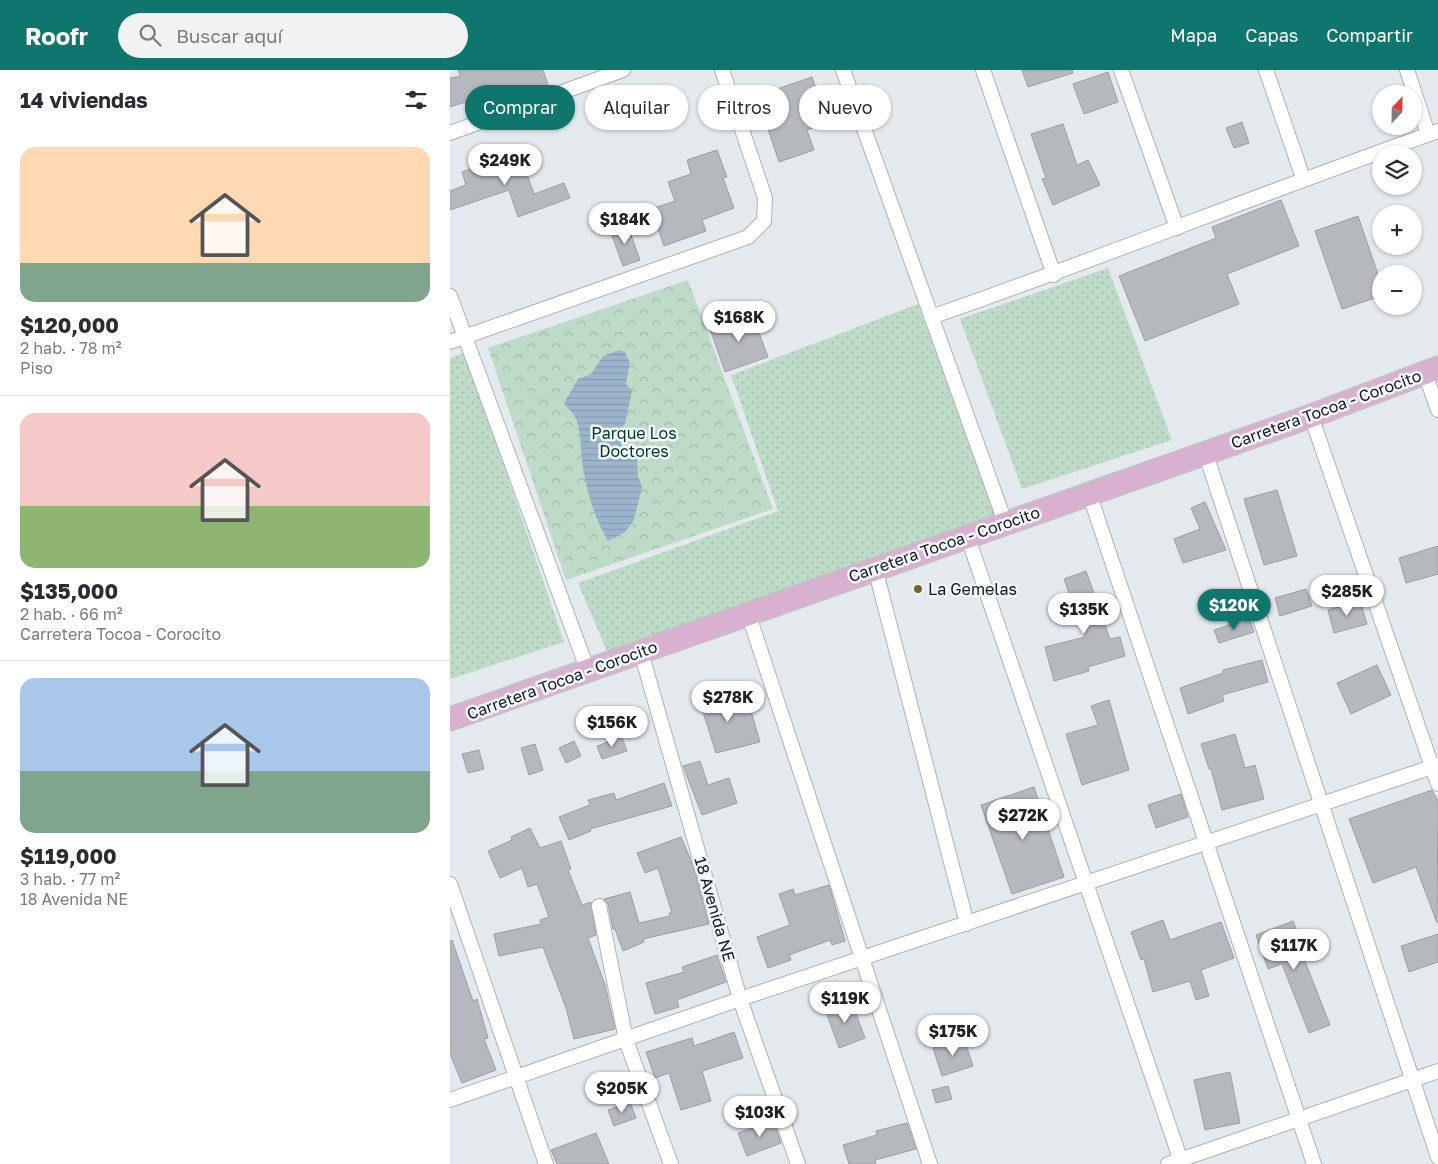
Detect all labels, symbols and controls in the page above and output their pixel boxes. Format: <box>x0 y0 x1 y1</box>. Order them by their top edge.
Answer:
search box <box>118 13 468 58</box>
text: Roofr <box>25 21 88 50</box>
icon: search <box>136 21 164 49</box>
text: Buscar aquí <box>176 24 283 47</box>
text: Mapa <box>1170 24 1217 46</box>
text: Capas <box>1245 24 1298 46</box>
text: Compartir <box>1326 24 1413 46</box>
chip: Comprar <box>465 85 575 130</box>
chip: Alquilar <box>585 85 688 130</box>
chip: Filtros <box>698 85 789 130</box>
chip: Nuevo <box>799 85 891 130</box>
north arrow <box>1372 85 1422 135</box>
map controls <box>1372 85 1422 315</box>
icon: filters <box>402 86 430 114</box>
text: 14 viviendas <box>20 87 148 113</box>
pin: $249K <box>470 144 540 186</box>
button: layers <box>1372 145 1422 195</box>
text: $249K <box>479 150 531 170</box>
icon: home <box>180 180 270 270</box>
pin: $184K <box>590 202 660 245</box>
button: + <box>1372 205 1422 255</box>
text: $184K <box>600 209 650 229</box>
button: − <box>1372 265 1422 315</box>
pin: $168K <box>704 300 774 343</box>
text: $168K <box>714 307 764 327</box>
text: $120,000 <box>20 312 119 338</box>
text: 2 hab. · 78 m² <box>20 338 121 358</box>
text: Piso <box>20 358 53 378</box>
street label: Carretera Tocoa - Corocito <box>1228 365 1424 453</box>
park label: Parque Los Doctores <box>591 423 677 461</box>
icon: home <box>180 445 270 535</box>
street label: Carretera Tocoa - Corocito <box>846 502 1042 586</box>
pin: $285K <box>1312 574 1382 617</box>
text: $135,000 <box>20 578 118 604</box>
place label: La Gemelas <box>928 579 1017 599</box>
text: $285K <box>1321 581 1373 601</box>
marker: La Gemelas <box>912 583 924 595</box>
pin: $120K <box>1199 588 1269 631</box>
pin: $135K <box>1049 592 1119 635</box>
text: $120K <box>1209 595 1259 615</box>
text: $135K <box>1059 599 1109 619</box>
text: 2 hab. · 66 m² <box>20 604 123 624</box>
text: Carretera Tocoa - Corocito <box>20 624 221 644</box>
street label: Carretera Tocoa - Corocito <box>464 636 660 724</box>
pin: $278K <box>693 680 763 723</box>
text: $278K <box>702 687 754 707</box>
pin: $156K <box>577 706 647 748</box>
icon: home <box>180 710 270 800</box>
text: $156K <box>587 712 637 732</box>
pin: $272K <box>988 798 1058 841</box>
text: $272K <box>998 805 1048 825</box>
text: $119,000 <box>20 843 117 869</box>
street label: 18 Avenida NE <box>690 854 740 964</box>
text: 3 hab. · 77 m² <box>20 869 120 889</box>
text: 18 Avenida NE <box>20 889 128 909</box>
pin: $117K <box>1259 928 1329 971</box>
text: $117K <box>1270 935 1318 955</box>
pin: $119K <box>810 982 880 1024</box>
text: $119K <box>821 988 869 1008</box>
pin: $175K <box>918 1014 988 1057</box>
text: $175K <box>928 1021 978 1041</box>
pin: $205K <box>587 1072 657 1114</box>
text: $205K <box>596 1078 648 1098</box>
pin: $103K <box>725 1096 795 1138</box>
text: $103K <box>735 1102 785 1122</box>

